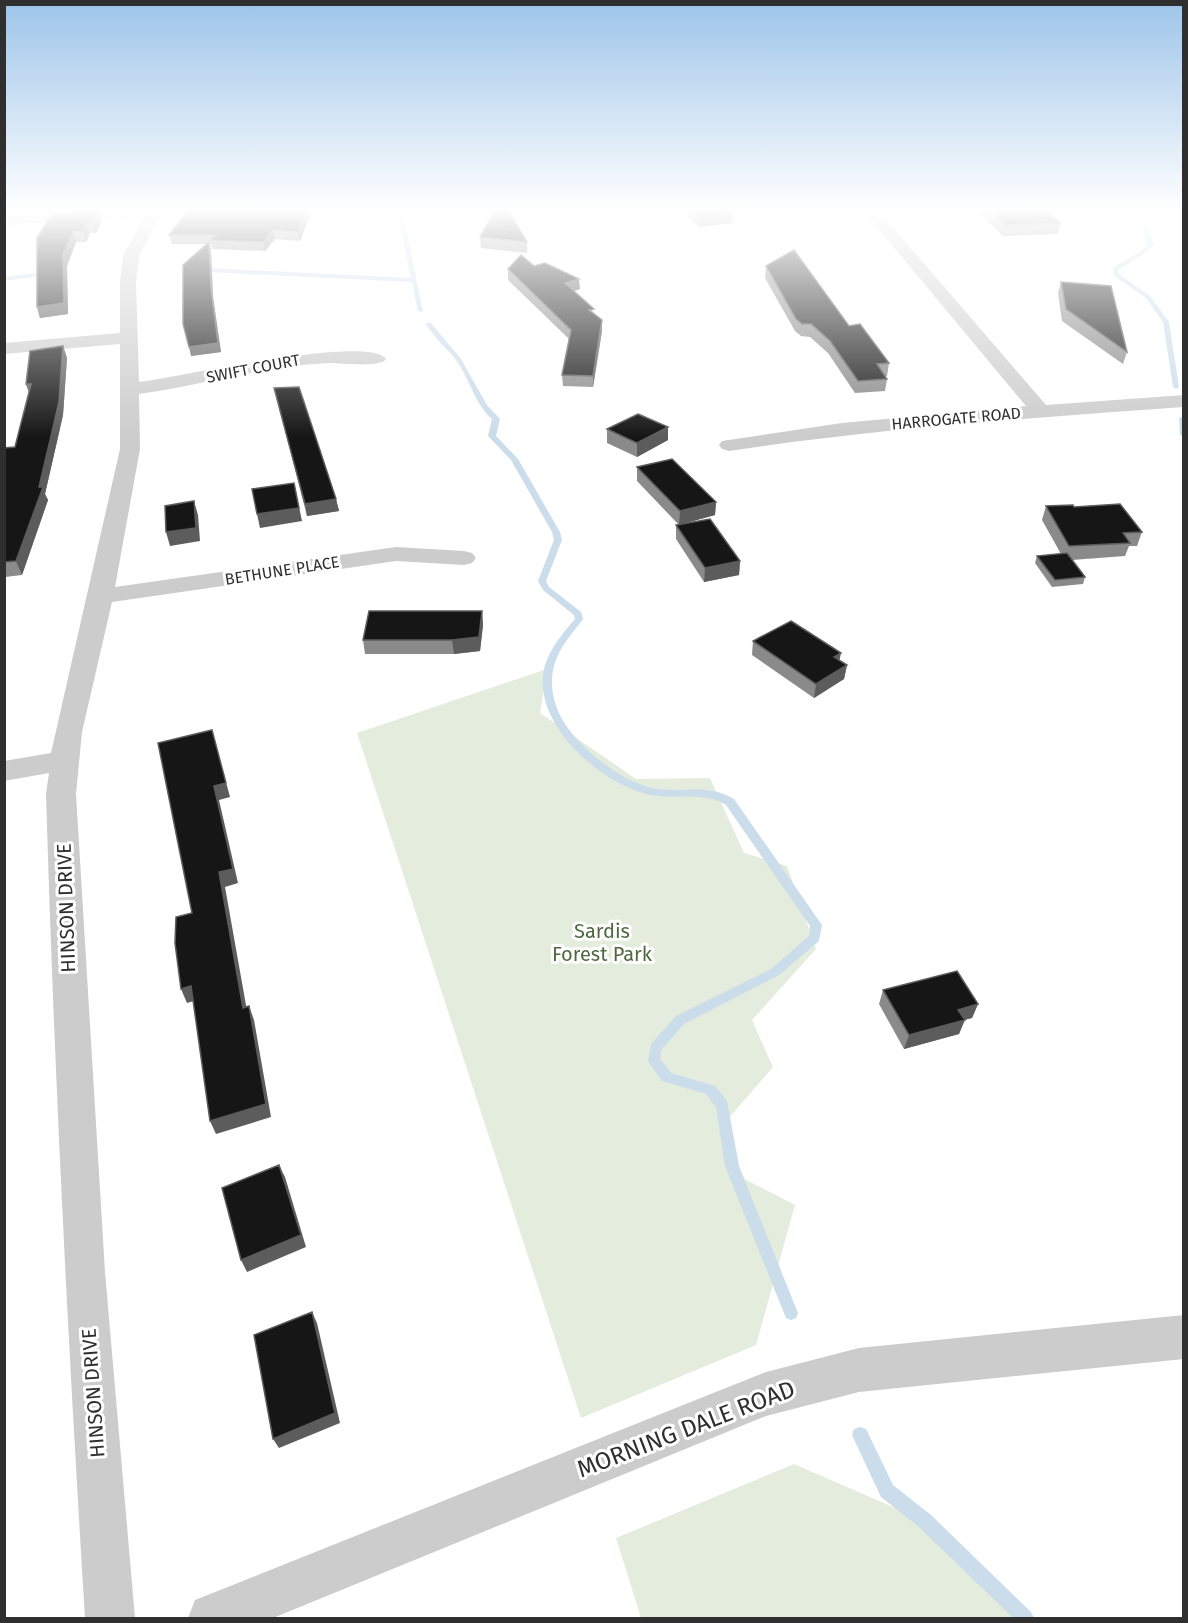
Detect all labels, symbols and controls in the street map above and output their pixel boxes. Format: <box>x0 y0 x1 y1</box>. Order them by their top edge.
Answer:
street label: SWIFT COURT <box>205 350 302 387</box>
street label: HARROGATE ROAD <box>891 403 1022 434</box>
street label: BETHUNE PLACE <box>224 552 341 589</box>
street label: HINSON DRIVE <box>52 843 80 973</box>
park label: Sardis Forest Park <box>552 919 653 966</box>
street label: HINSON DRIVE <box>77 1328 109 1458</box>
street label: MORNING DALE ROAD <box>573 1375 799 1483</box>

